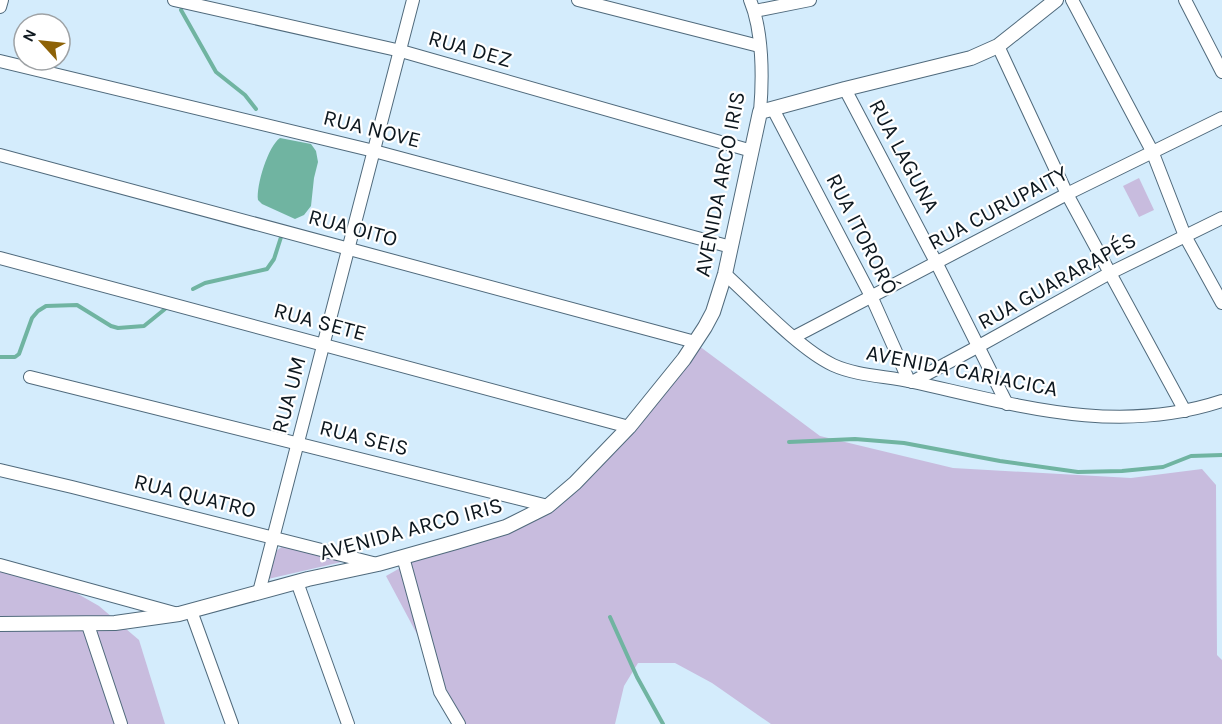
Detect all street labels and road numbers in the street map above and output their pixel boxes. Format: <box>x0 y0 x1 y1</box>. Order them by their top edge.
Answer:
street label: RUA DEZ <box>425 25 515 73</box>
street label: AVENIDA ARCO IRIS <box>689 89 751 279</box>
street label: RUA LAGUNA <box>863 95 945 218</box>
street label: RUA NOVE <box>321 104 423 154</box>
street label: RUA CURUPAITY <box>924 160 1072 256</box>
street label: RUA ITORORÓ <box>820 169 905 299</box>
street label: RUA OITO <box>306 204 400 252</box>
street label: RUA GUARARAPÉS <box>973 226 1141 335</box>
street label: RUA SETE <box>271 297 369 347</box>
street label: AVENIDA CARIACICA <box>864 340 1060 402</box>
street label: RUA UM <box>266 354 312 436</box>
street label: RUA SEIS <box>317 414 411 462</box>
street label: RUA QUATRO <box>131 468 259 524</box>
street label: AVENIDA ARCO IRIS <box>317 492 505 566</box>

